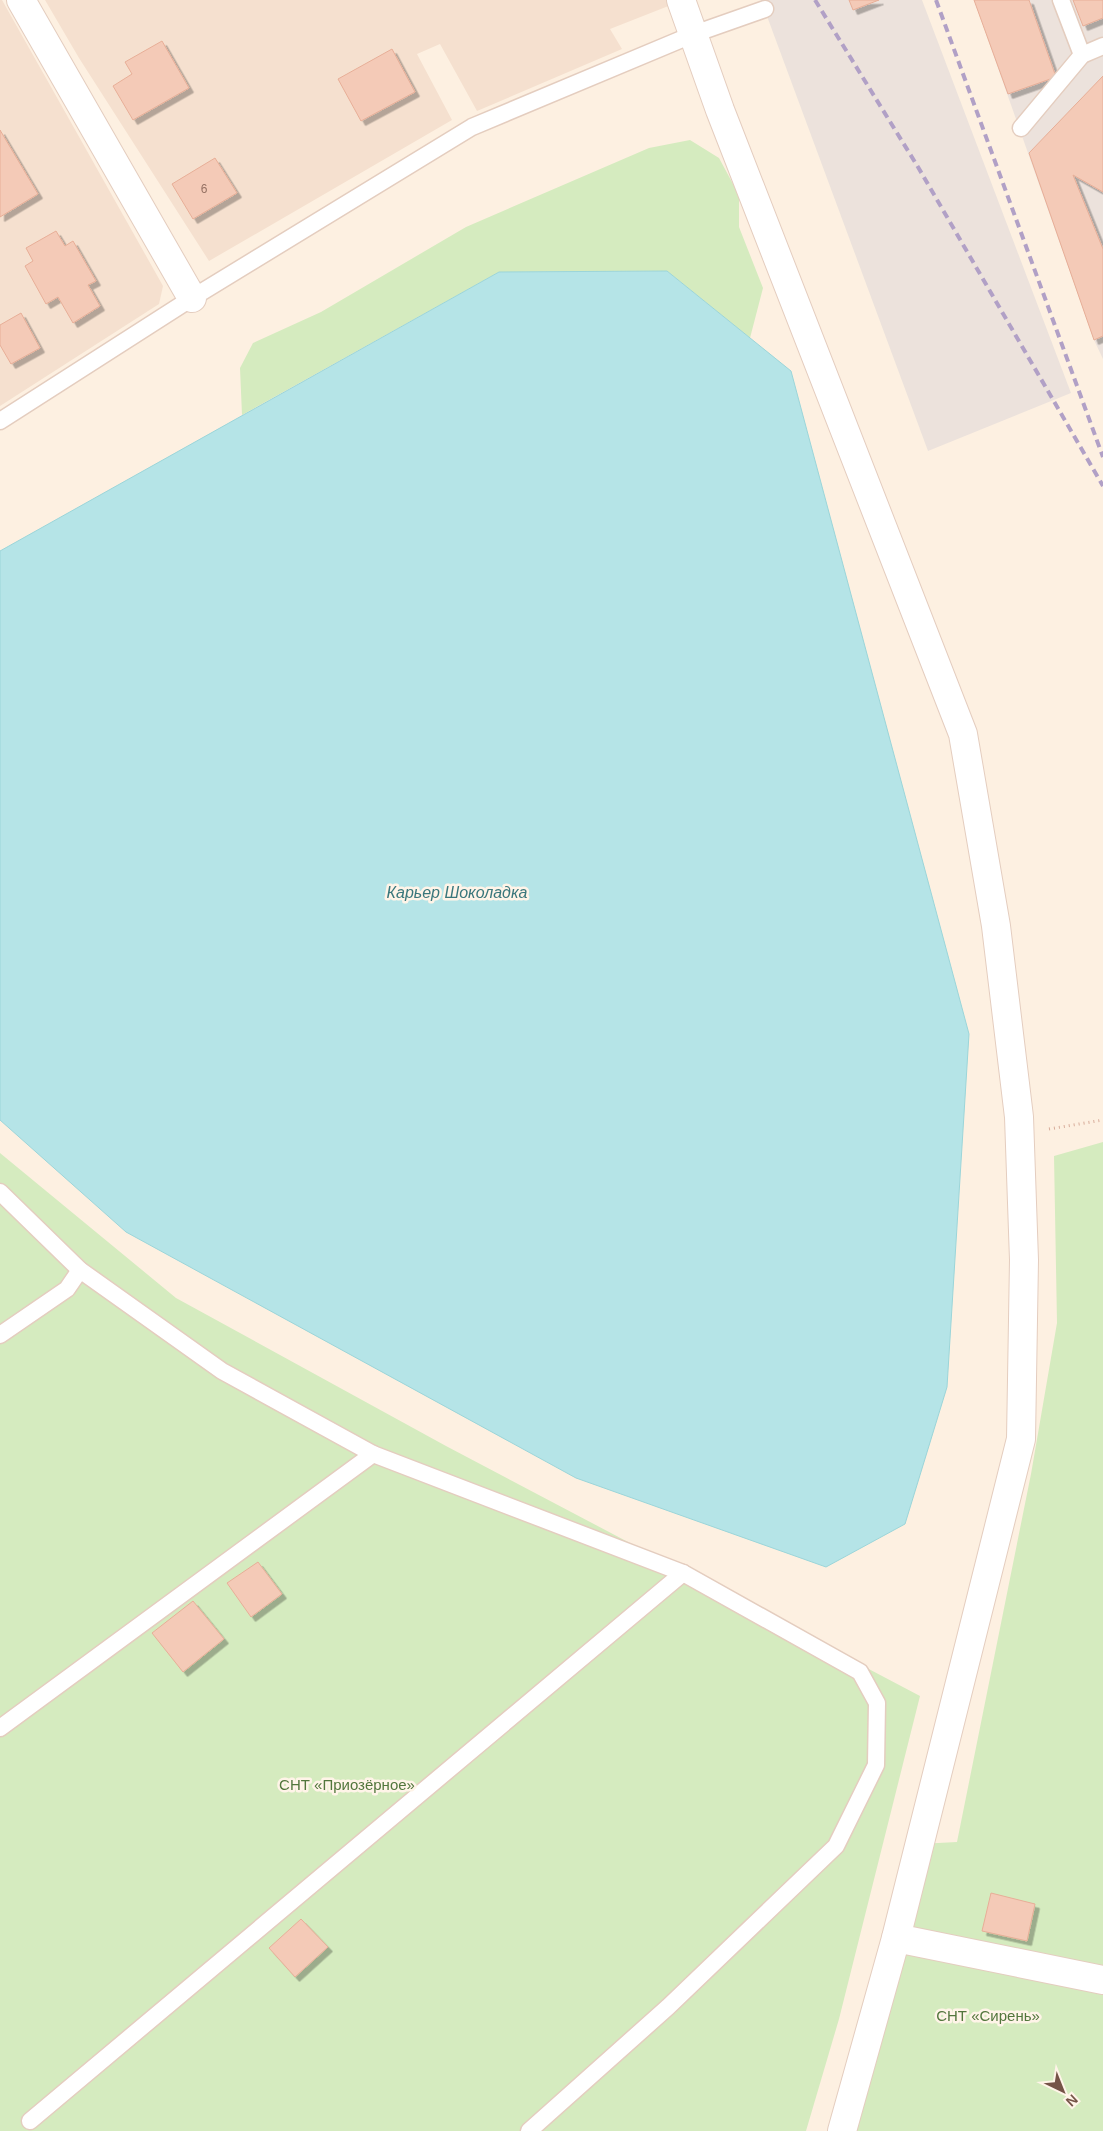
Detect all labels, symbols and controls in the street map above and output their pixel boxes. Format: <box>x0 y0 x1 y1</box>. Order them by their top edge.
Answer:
house number: 6 <box>201 182 208 196</box>
water label: Карьер Шоколадка <box>387 884 528 901</box>
park label: СНТ «Приозёрное» <box>279 1776 415 1793</box>
park label: СНТ «Сирень» <box>936 2007 1040 2024</box>
north arrow <box>1038 2066 1088 2116</box>
text: N <box>1063 2091 1081 2110</box>

